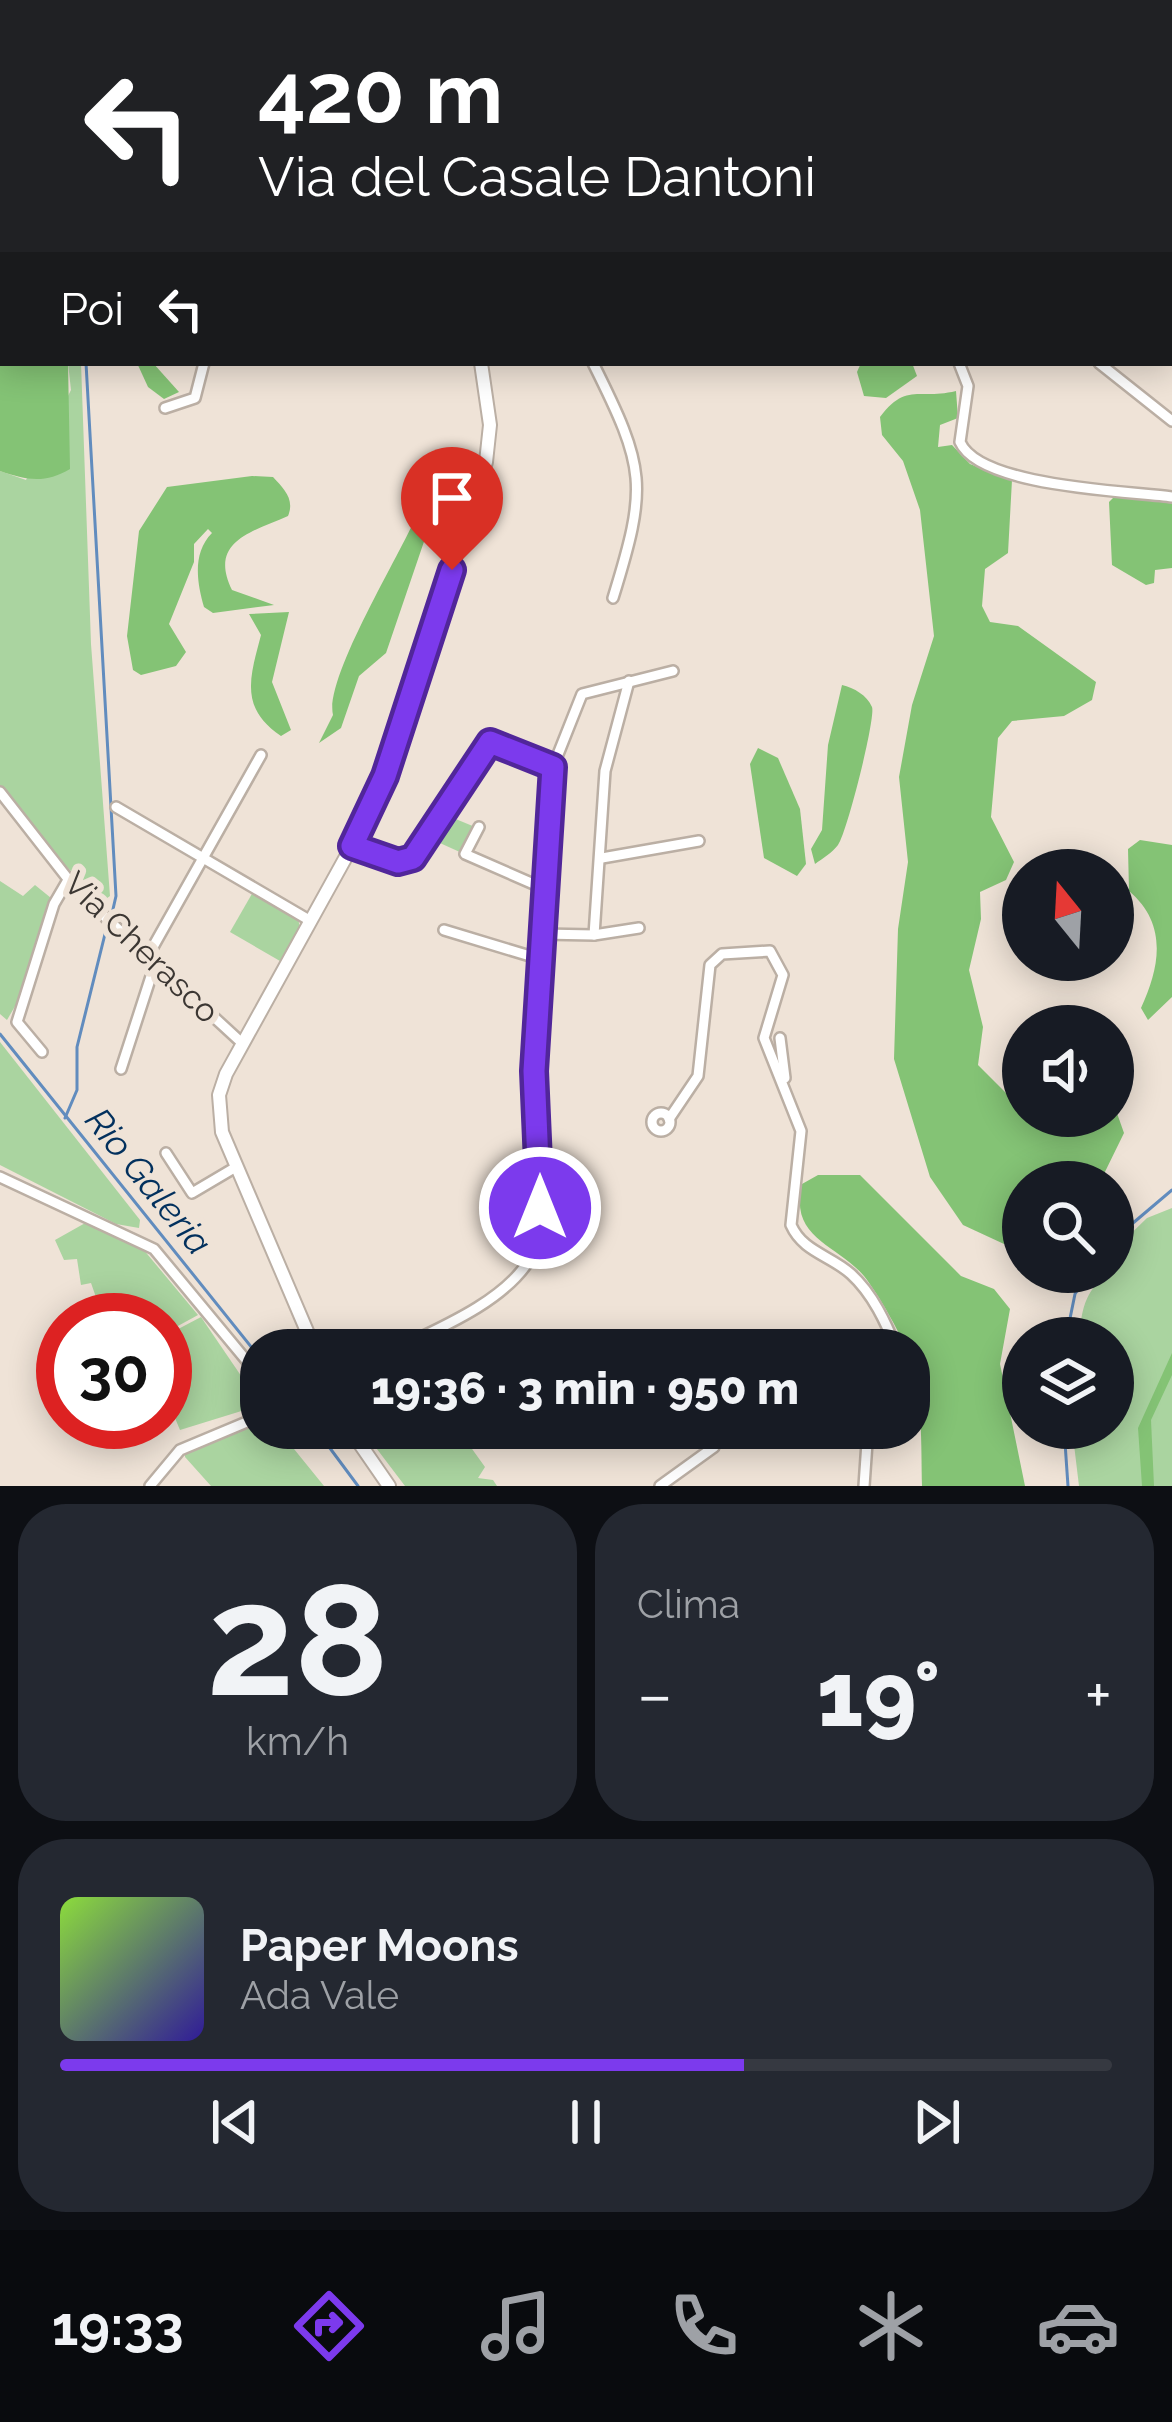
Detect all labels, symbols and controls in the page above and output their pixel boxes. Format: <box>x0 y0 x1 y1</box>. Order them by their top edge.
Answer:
text: 420 m <box>258 44 503 143</box>
icon: left <box>60 48 216 204</box>
text: Via del Casale Dantoni <box>258 145 816 209</box>
icon: left <box>148 276 214 342</box>
text: Poi <box>60 283 124 336</box>
pin <box>401 447 503 570</box>
icon: arrive <box>419 465 485 531</box>
north arrow <box>1002 849 1134 981</box>
map controls <box>1002 849 1134 1449</box>
street label: Via Cherasco <box>56 864 227 1031</box>
button: sound <box>1002 1005 1134 1137</box>
water label: Rio Galeria <box>77 1099 221 1263</box>
position arrow <box>477 1145 603 1271</box>
button: search <box>1002 1161 1134 1293</box>
speed limit sign: 30 <box>36 1293 192 1449</box>
button: layers <box>1002 1317 1134 1449</box>
text: 19:36 · 3 min · 950 m <box>371 1362 799 1415</box>
text: 28 <box>206 1548 389 1732</box>
text: Clima <box>637 1581 740 1627</box>
text: 19° <box>817 1641 940 1747</box>
text: − <box>637 1656 673 1733</box>
text: + <box>1085 1656 1112 1733</box>
text: km/h <box>246 1718 349 1764</box>
text: Paper Moons <box>240 1919 519 1972</box>
text: Ada Vale <box>240 1972 399 2018</box>
icon: previous <box>202 2089 268 2155</box>
icon: pause <box>553 2089 619 2155</box>
icon: next <box>904 2089 970 2155</box>
icon: directions <box>287 2284 371 2368</box>
icon: music <box>474 2284 558 2368</box>
icon: phone <box>662 2284 746 2368</box>
icon: climate <box>849 2284 933 2368</box>
icon: car <box>1036 2284 1120 2368</box>
text: 19:33 <box>52 2294 184 2358</box>

